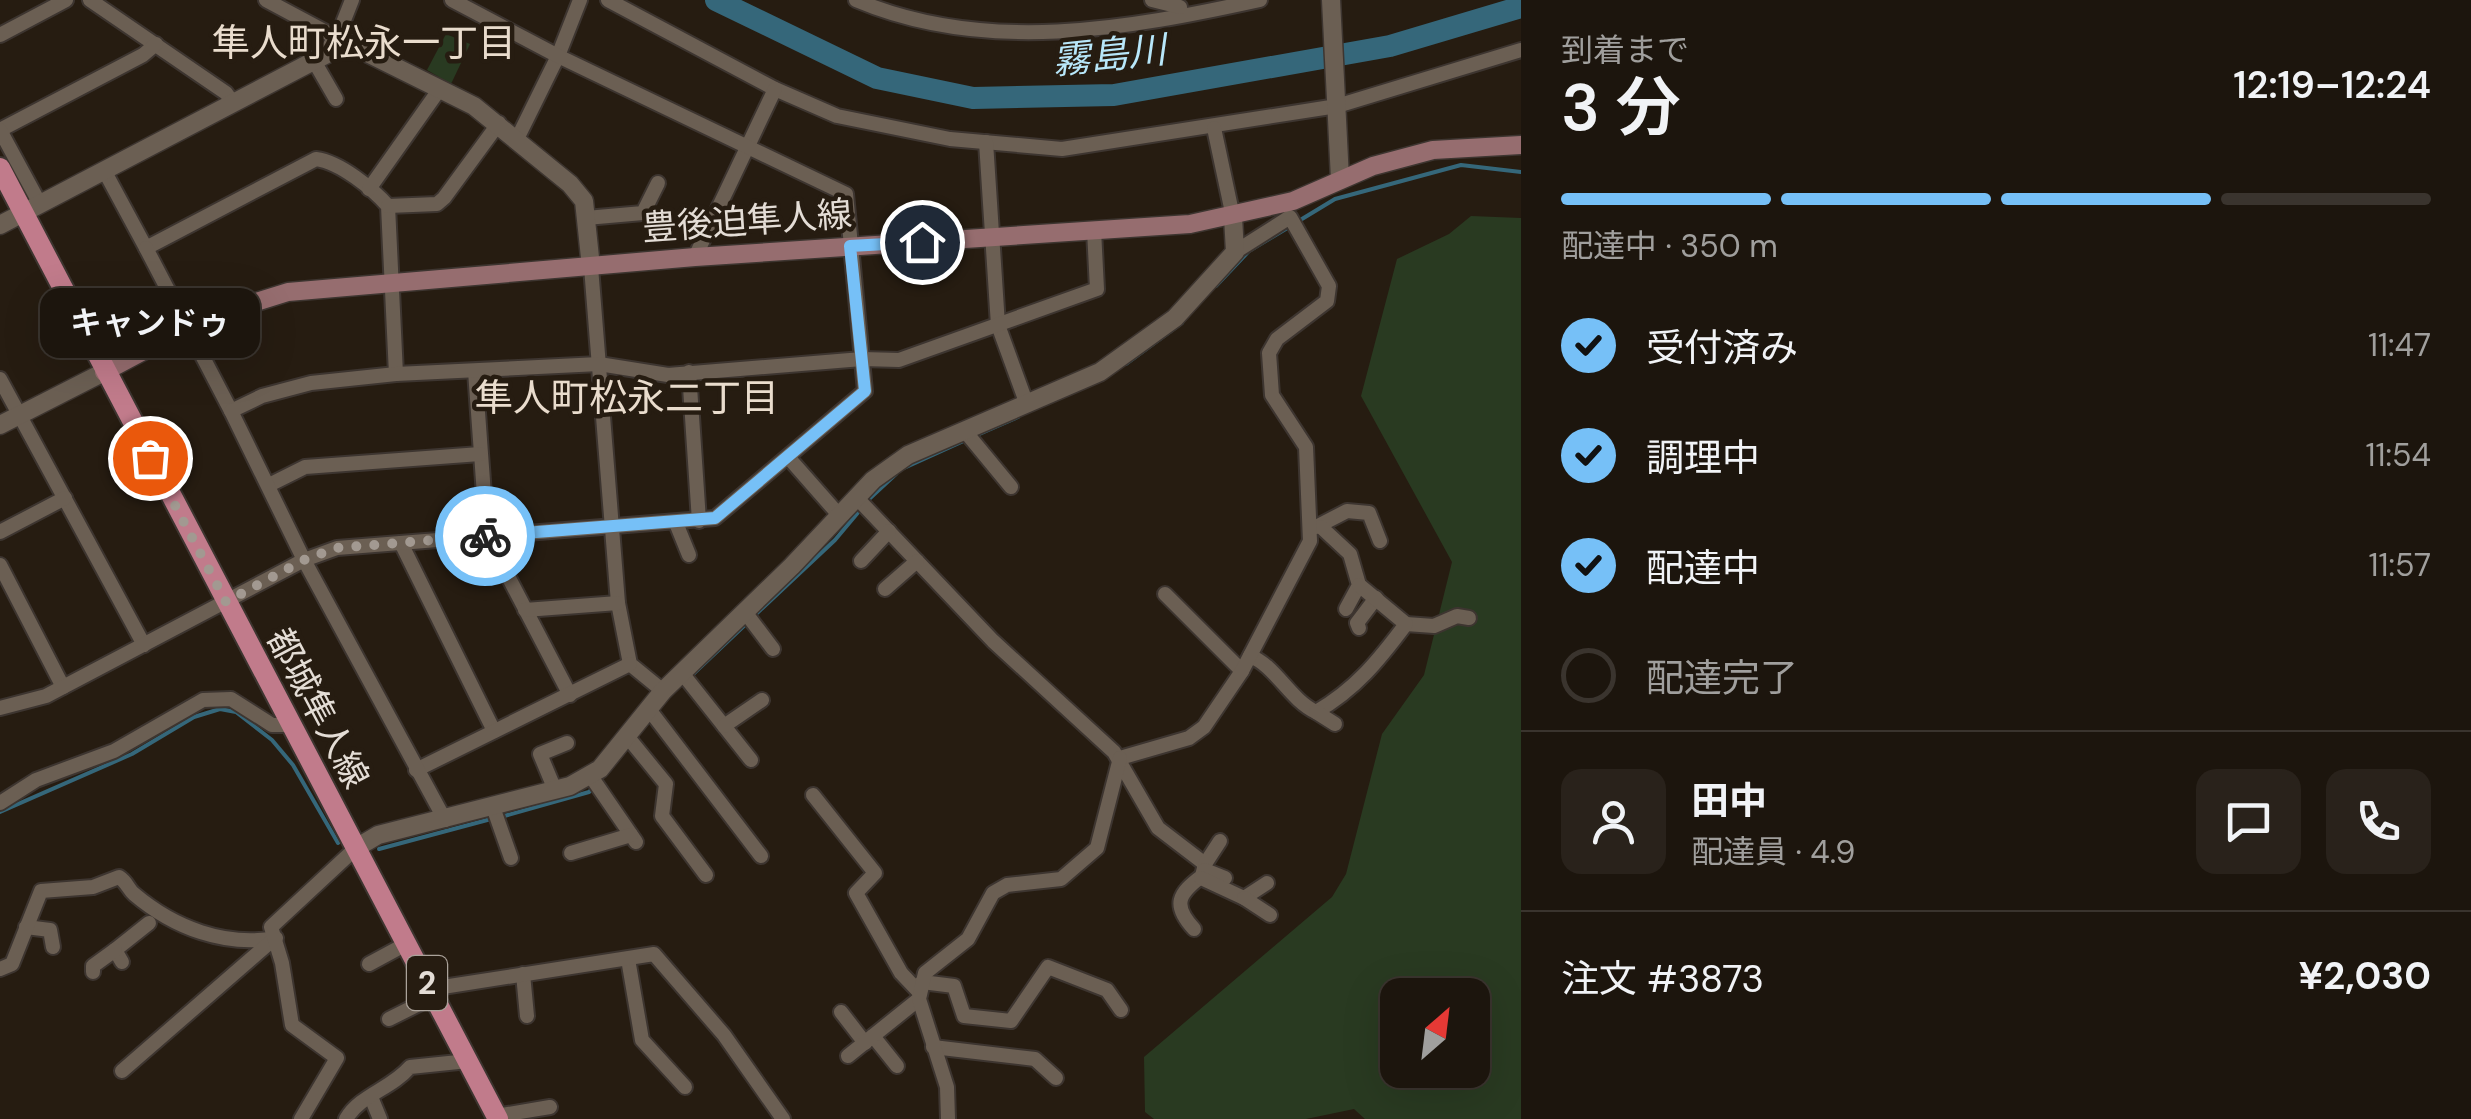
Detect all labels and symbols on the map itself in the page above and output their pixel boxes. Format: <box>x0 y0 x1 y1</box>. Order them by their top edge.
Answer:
district label: 隼人町松永一丁目 <box>212 18 516 68</box>
water label: 霧島川 <box>1050 24 1172 86</box>
street label: 豊後迫隼人線 <box>641 191 853 251</box>
pin <box>880 200 965 285</box>
callout: キャンドゥ <box>40 288 260 358</box>
district label: 隼人町松永二丁目 <box>475 373 779 423</box>
pin <box>108 416 193 501</box>
courier <box>435 486 535 586</box>
street label: 都城隼人線 <box>257 620 379 796</box>
road number: 2 <box>407 956 447 1010</box>
north arrow <box>1380 978 1490 1088</box>

